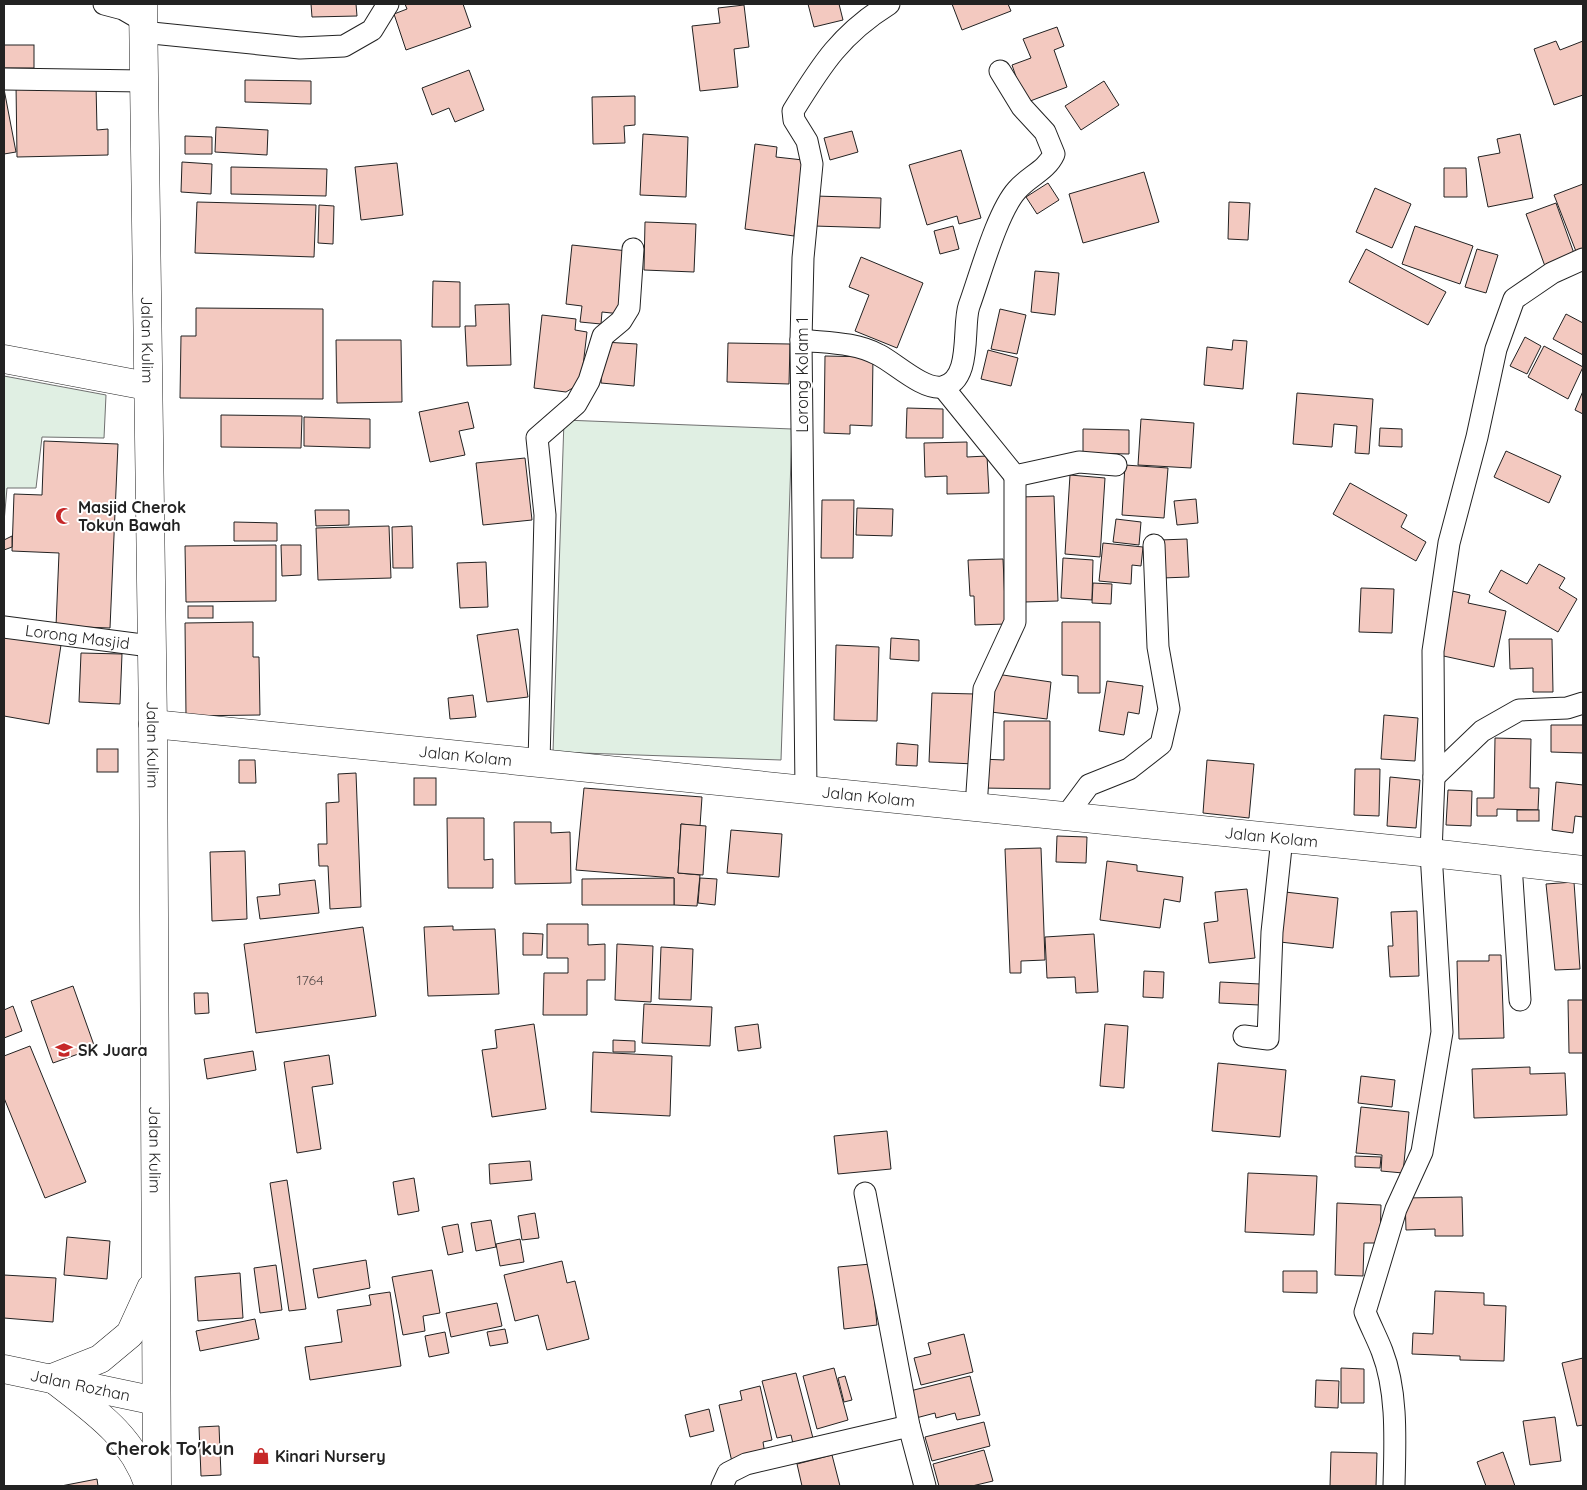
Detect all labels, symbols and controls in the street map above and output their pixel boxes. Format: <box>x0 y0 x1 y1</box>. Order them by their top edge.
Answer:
street label: Jalan Kulim <box>137 296 158 384</box>
street label: Lorong Kolam 1 <box>792 317 812 433</box>
place label: Masjid Cherok Tokun Bawah <box>78 497 186 535</box>
mosque icon: Masjid Cherok Tokun Bawah <box>54 506 74 526</box>
street label: Lorong Masjid <box>24 620 131 653</box>
street label: Jalan Kulim <box>143 701 163 789</box>
street label: Jalan Kolam <box>418 741 513 770</box>
street label: Jalan Kolam <box>821 782 916 811</box>
street label: Jalan Kolam <box>1224 822 1319 852</box>
house number: 1764 <box>296 971 324 989</box>
school or university icon: SK Juara <box>54 1040 74 1060</box>
place label: SK Juara <box>78 1040 148 1060</box>
street label: Jalan Kulim <box>145 1106 165 1194</box>
street label: Jalan Rozhan <box>28 1365 132 1405</box>
district label: Cherok To'kun <box>106 1436 234 1460</box>
shop icon: Kinari Nursery <box>251 1446 271 1466</box>
place label: Kinari Nursery <box>275 1446 386 1466</box>

